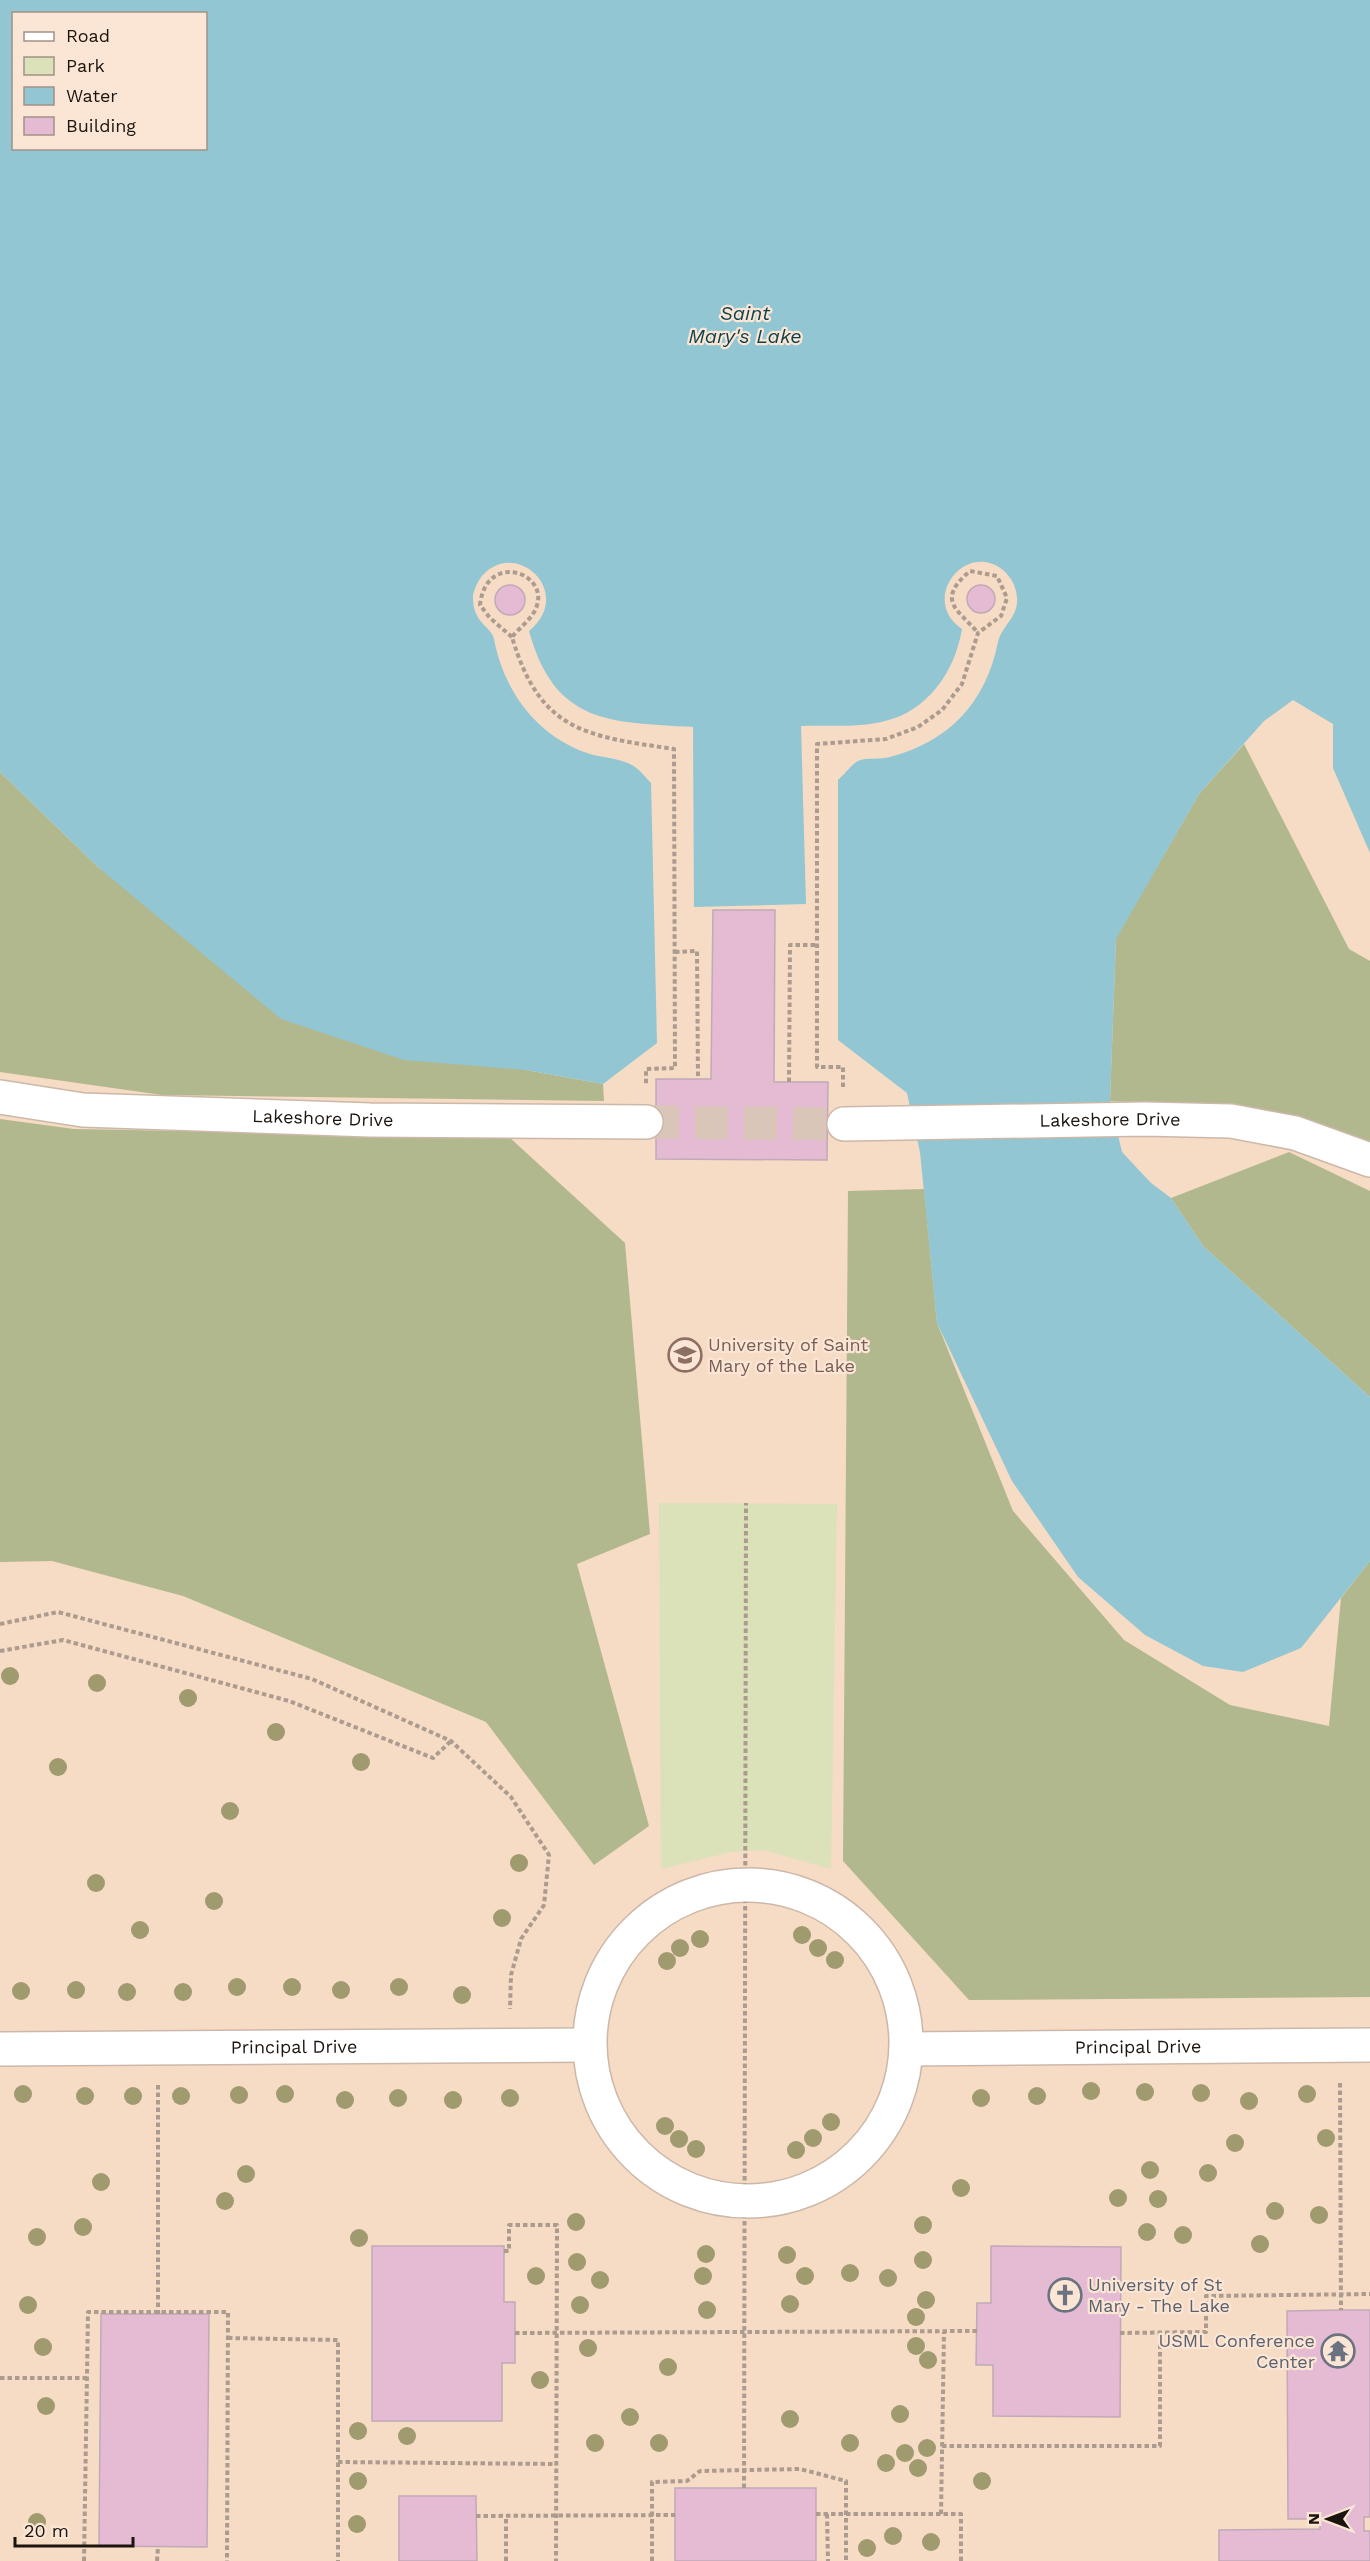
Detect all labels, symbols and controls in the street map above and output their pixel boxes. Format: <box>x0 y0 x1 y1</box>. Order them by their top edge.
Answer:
legend <box>12 12 207 150</box>
text: Road <box>66 25 110 46</box>
text: Park <box>66 55 105 76</box>
text: Water <box>66 85 118 106</box>
text: Building <box>66 115 136 136</box>
water label: Saint Mary's Lake <box>688 301 802 348</box>
street label: Lakeshore Drive <box>252 1105 393 1130</box>
street label: Lakeshore Drive <box>1039 1108 1181 1131</box>
place label: University of Saint Mary of the Lake <box>708 1334 869 1376</box>
school or university icon: University of Saint Mary of the Lake <box>667 1337 703 1373</box>
street label: Principal Drive <box>1075 2035 1201 2058</box>
street label: Principal Drive <box>231 2036 357 2057</box>
place label: University of St Mary - The Lake <box>1088 2274 1230 2316</box>
church icon: University of St Mary - The Lake <box>1047 2277 1083 2313</box>
place label: USML Conference Center <box>1159 2330 1315 2372</box>
temple icon: USML Conference Center <box>1320 2333 1356 2369</box>
north arrow <box>1298 2489 1358 2549</box>
scale bar <box>15 2510 134 2548</box>
text: N <box>1304 2513 1323 2525</box>
text: 20 m <box>24 2520 69 2541</box>

